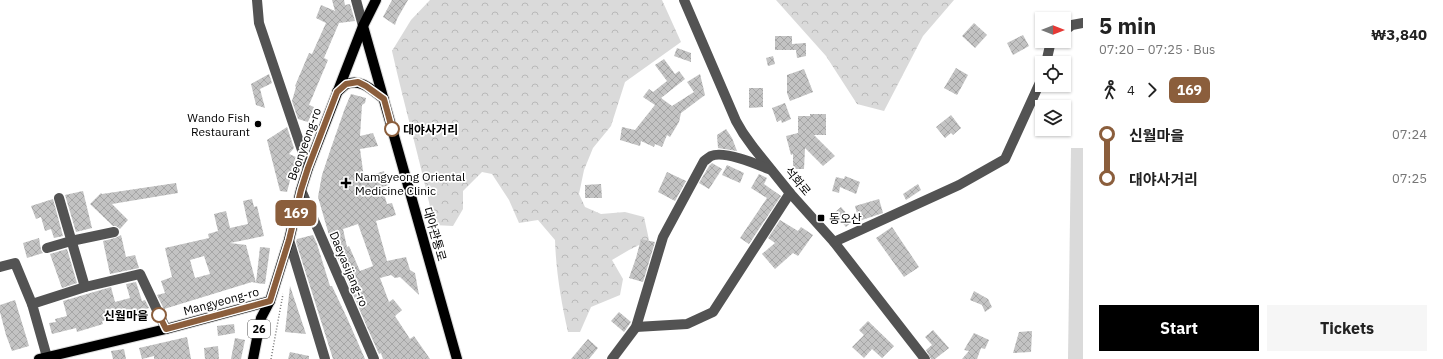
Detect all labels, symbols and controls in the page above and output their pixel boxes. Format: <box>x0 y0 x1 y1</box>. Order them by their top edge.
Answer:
text: 5 min <box>1099 11 1156 40</box>
north arrow <box>1035 12 1071 48</box>
map controls <box>1035 12 1071 136</box>
text: ₩3,840 <box>1371 25 1427 44</box>
text: 07:20 – 07:25 · Bus <box>1099 41 1215 58</box>
button: locate <box>1035 56 1071 92</box>
icon: walk <box>1099 79 1121 101</box>
icon: forward <box>1141 79 1163 101</box>
text: 169 <box>1177 81 1202 99</box>
text: 4 <box>1127 82 1135 99</box>
button: layers <box>1035 100 1071 136</box>
street label: Beonyeong-ro <box>284 105 324 182</box>
place label: Wando Fish Restaurant <box>187 110 250 139</box>
marker: Wando Fish Restaurant <box>253 119 263 129</box>
marker: 대야사거리 <box>384 121 400 137</box>
place label: 대야사거리 <box>403 122 458 137</box>
text: 신월마을 <box>1129 126 1184 145</box>
text: 07:24 <box>1392 126 1427 143</box>
street label: 석화로 <box>782 163 814 199</box>
place label: Namgyeong Oriental Medicine Clinic <box>355 169 465 198</box>
text: 대야사거리 <box>1129 170 1198 189</box>
text: 07:25 <box>1392 170 1427 187</box>
marker: Namgyeong Oriental Medicine Clinic <box>340 177 352 189</box>
line badge: 169 <box>273 200 319 226</box>
text: 169 <box>283 204 309 222</box>
street label: 대야관통로 <box>420 205 450 263</box>
place label: 동오산 <box>829 211 862 226</box>
marker: 동오산 <box>816 213 826 223</box>
street label: Daeyasijang-ro <box>326 229 372 309</box>
street label: Mangyeong-ro <box>182 284 261 318</box>
button: Start <box>1099 305 1259 351</box>
button: Tickets <box>1267 305 1427 351</box>
marker: 신월마을 <box>151 307 167 323</box>
place label: 신월마을 <box>104 308 148 323</box>
road number: 26 <box>248 320 270 338</box>

